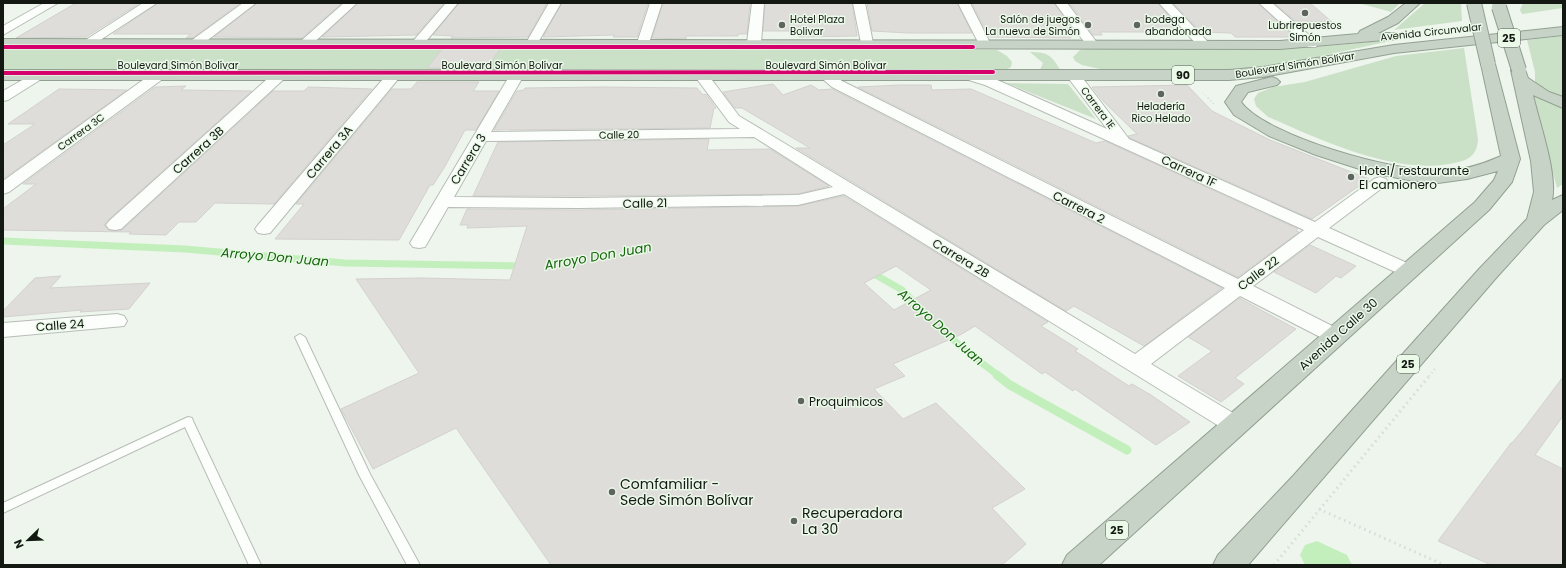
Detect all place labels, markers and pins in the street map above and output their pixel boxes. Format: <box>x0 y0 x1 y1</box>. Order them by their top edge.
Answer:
marker: Lubrirepuestos Simón <box>1300 8 1310 18</box>
place label: Hotel Plaza Bolivar <box>790 12 845 39</box>
place label: Salón de juegos La nueva de Simón <box>985 12 1080 39</box>
place label: bodega abandonada <box>1145 12 1212 39</box>
place label: Lubrirepuestos Simón <box>1268 18 1342 45</box>
marker: Hotel Plaza Bolivar <box>777 20 787 30</box>
marker: Salón de juegos La nueva de Simón <box>1083 20 1093 30</box>
marker: bodega abandonada <box>1132 20 1142 30</box>
marker: Heladería Rico Helado <box>1156 89 1166 99</box>
place label: Heladería Rico Helado <box>1131 99 1191 126</box>
place label: Hotel/ restaurante El camionero <box>1359 162 1469 193</box>
marker: Hotel/ restaurante El camionero <box>1346 172 1356 182</box>
place label: Proquimicos <box>809 393 883 410</box>
marker: Proquimicos <box>796 396 806 406</box>
place label: Comfamiliar - Sede Simón Bolívar <box>620 474 754 510</box>
marker: Comfamiliar - Sede Simón Bolívar <box>607 487 617 497</box>
place label: Recuperadora La 30 <box>802 503 903 539</box>
marker: Recuperadora La 30 <box>789 516 799 526</box>

